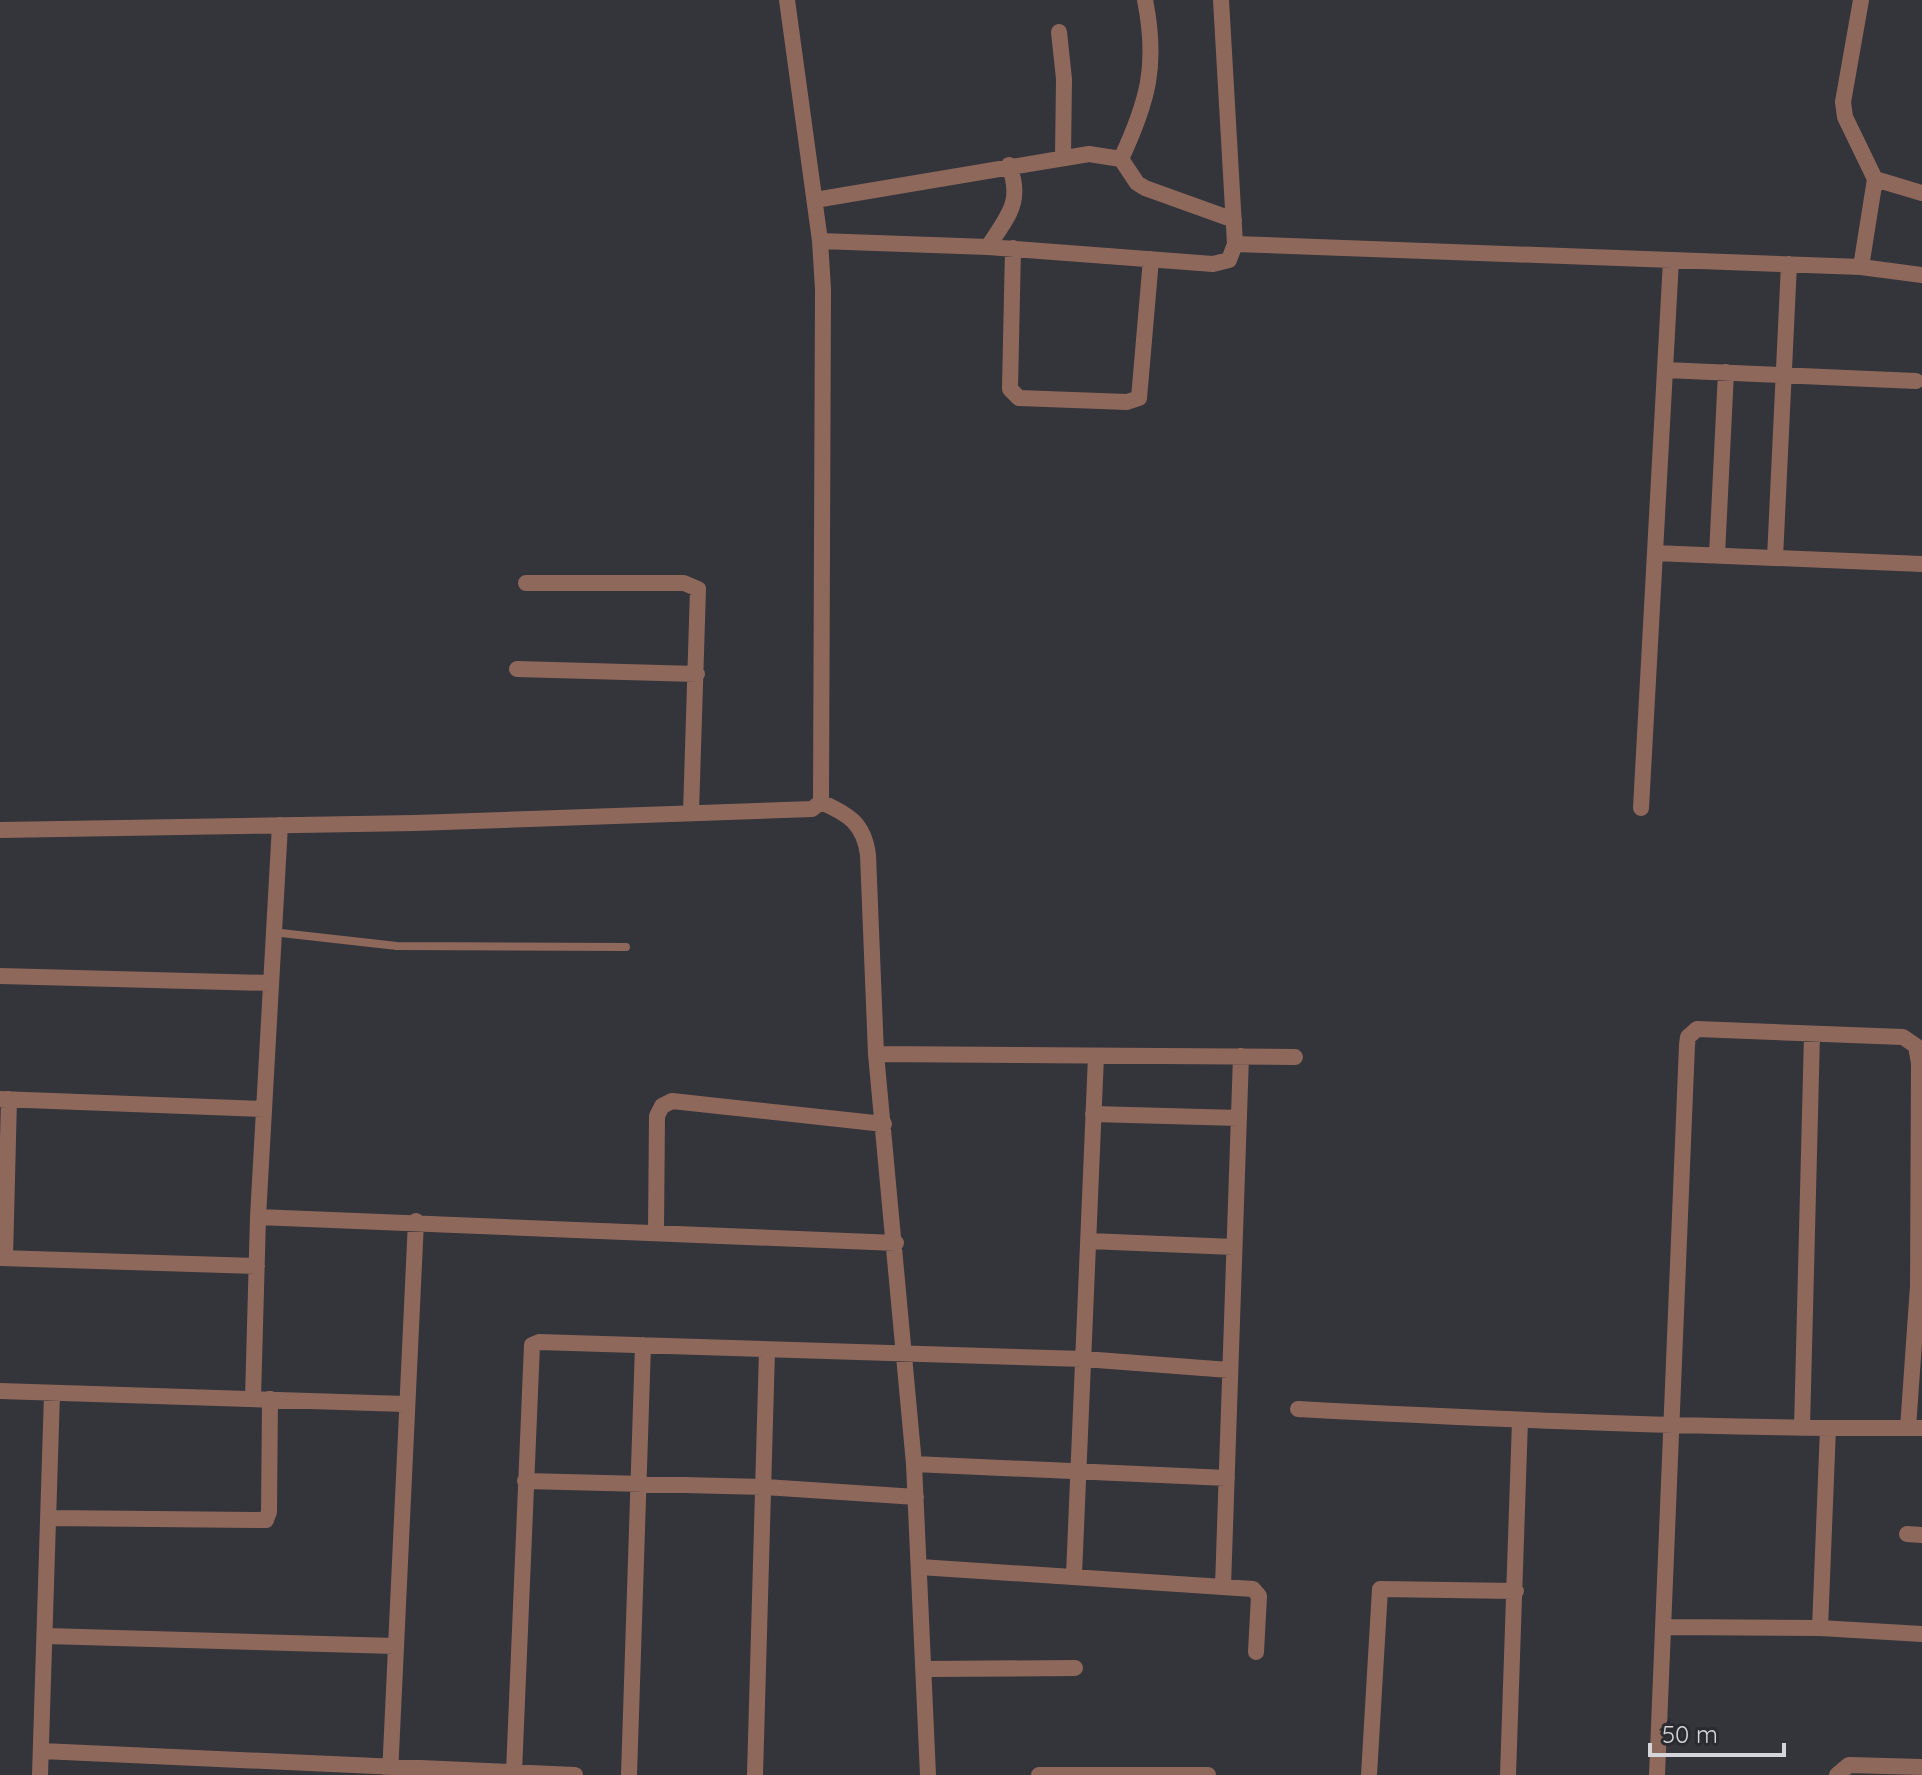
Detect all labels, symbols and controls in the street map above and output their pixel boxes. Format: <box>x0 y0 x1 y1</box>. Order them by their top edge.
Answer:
scale bar <box>1650 1707 1784 1757</box>
text: 50 m <box>1662 1719 1718 1749</box>

